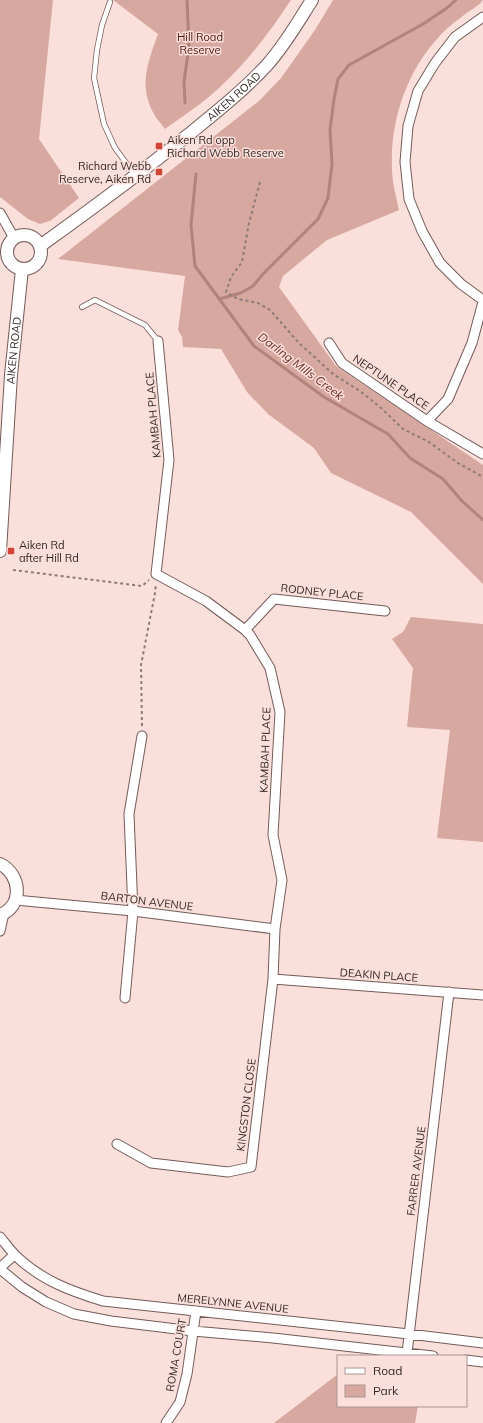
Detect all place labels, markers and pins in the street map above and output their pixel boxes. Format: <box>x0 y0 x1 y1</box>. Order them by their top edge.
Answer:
place label: Aiken Rd opp Richard Webb Reserve <box>167 133 284 160</box>
marker: Aiken Rd opp Richard Webb Reserve <box>154 141 164 151</box>
place label: Richard Webb Reserve, Aiken Rd <box>59 159 151 186</box>
marker: Richard Webb Reserve, Aiken Rd <box>154 167 164 177</box>
place label: Aiken Rd after Hill Rd <box>19 538 79 565</box>
marker: Aiken Rd after Hill Rd <box>6 546 16 556</box>

